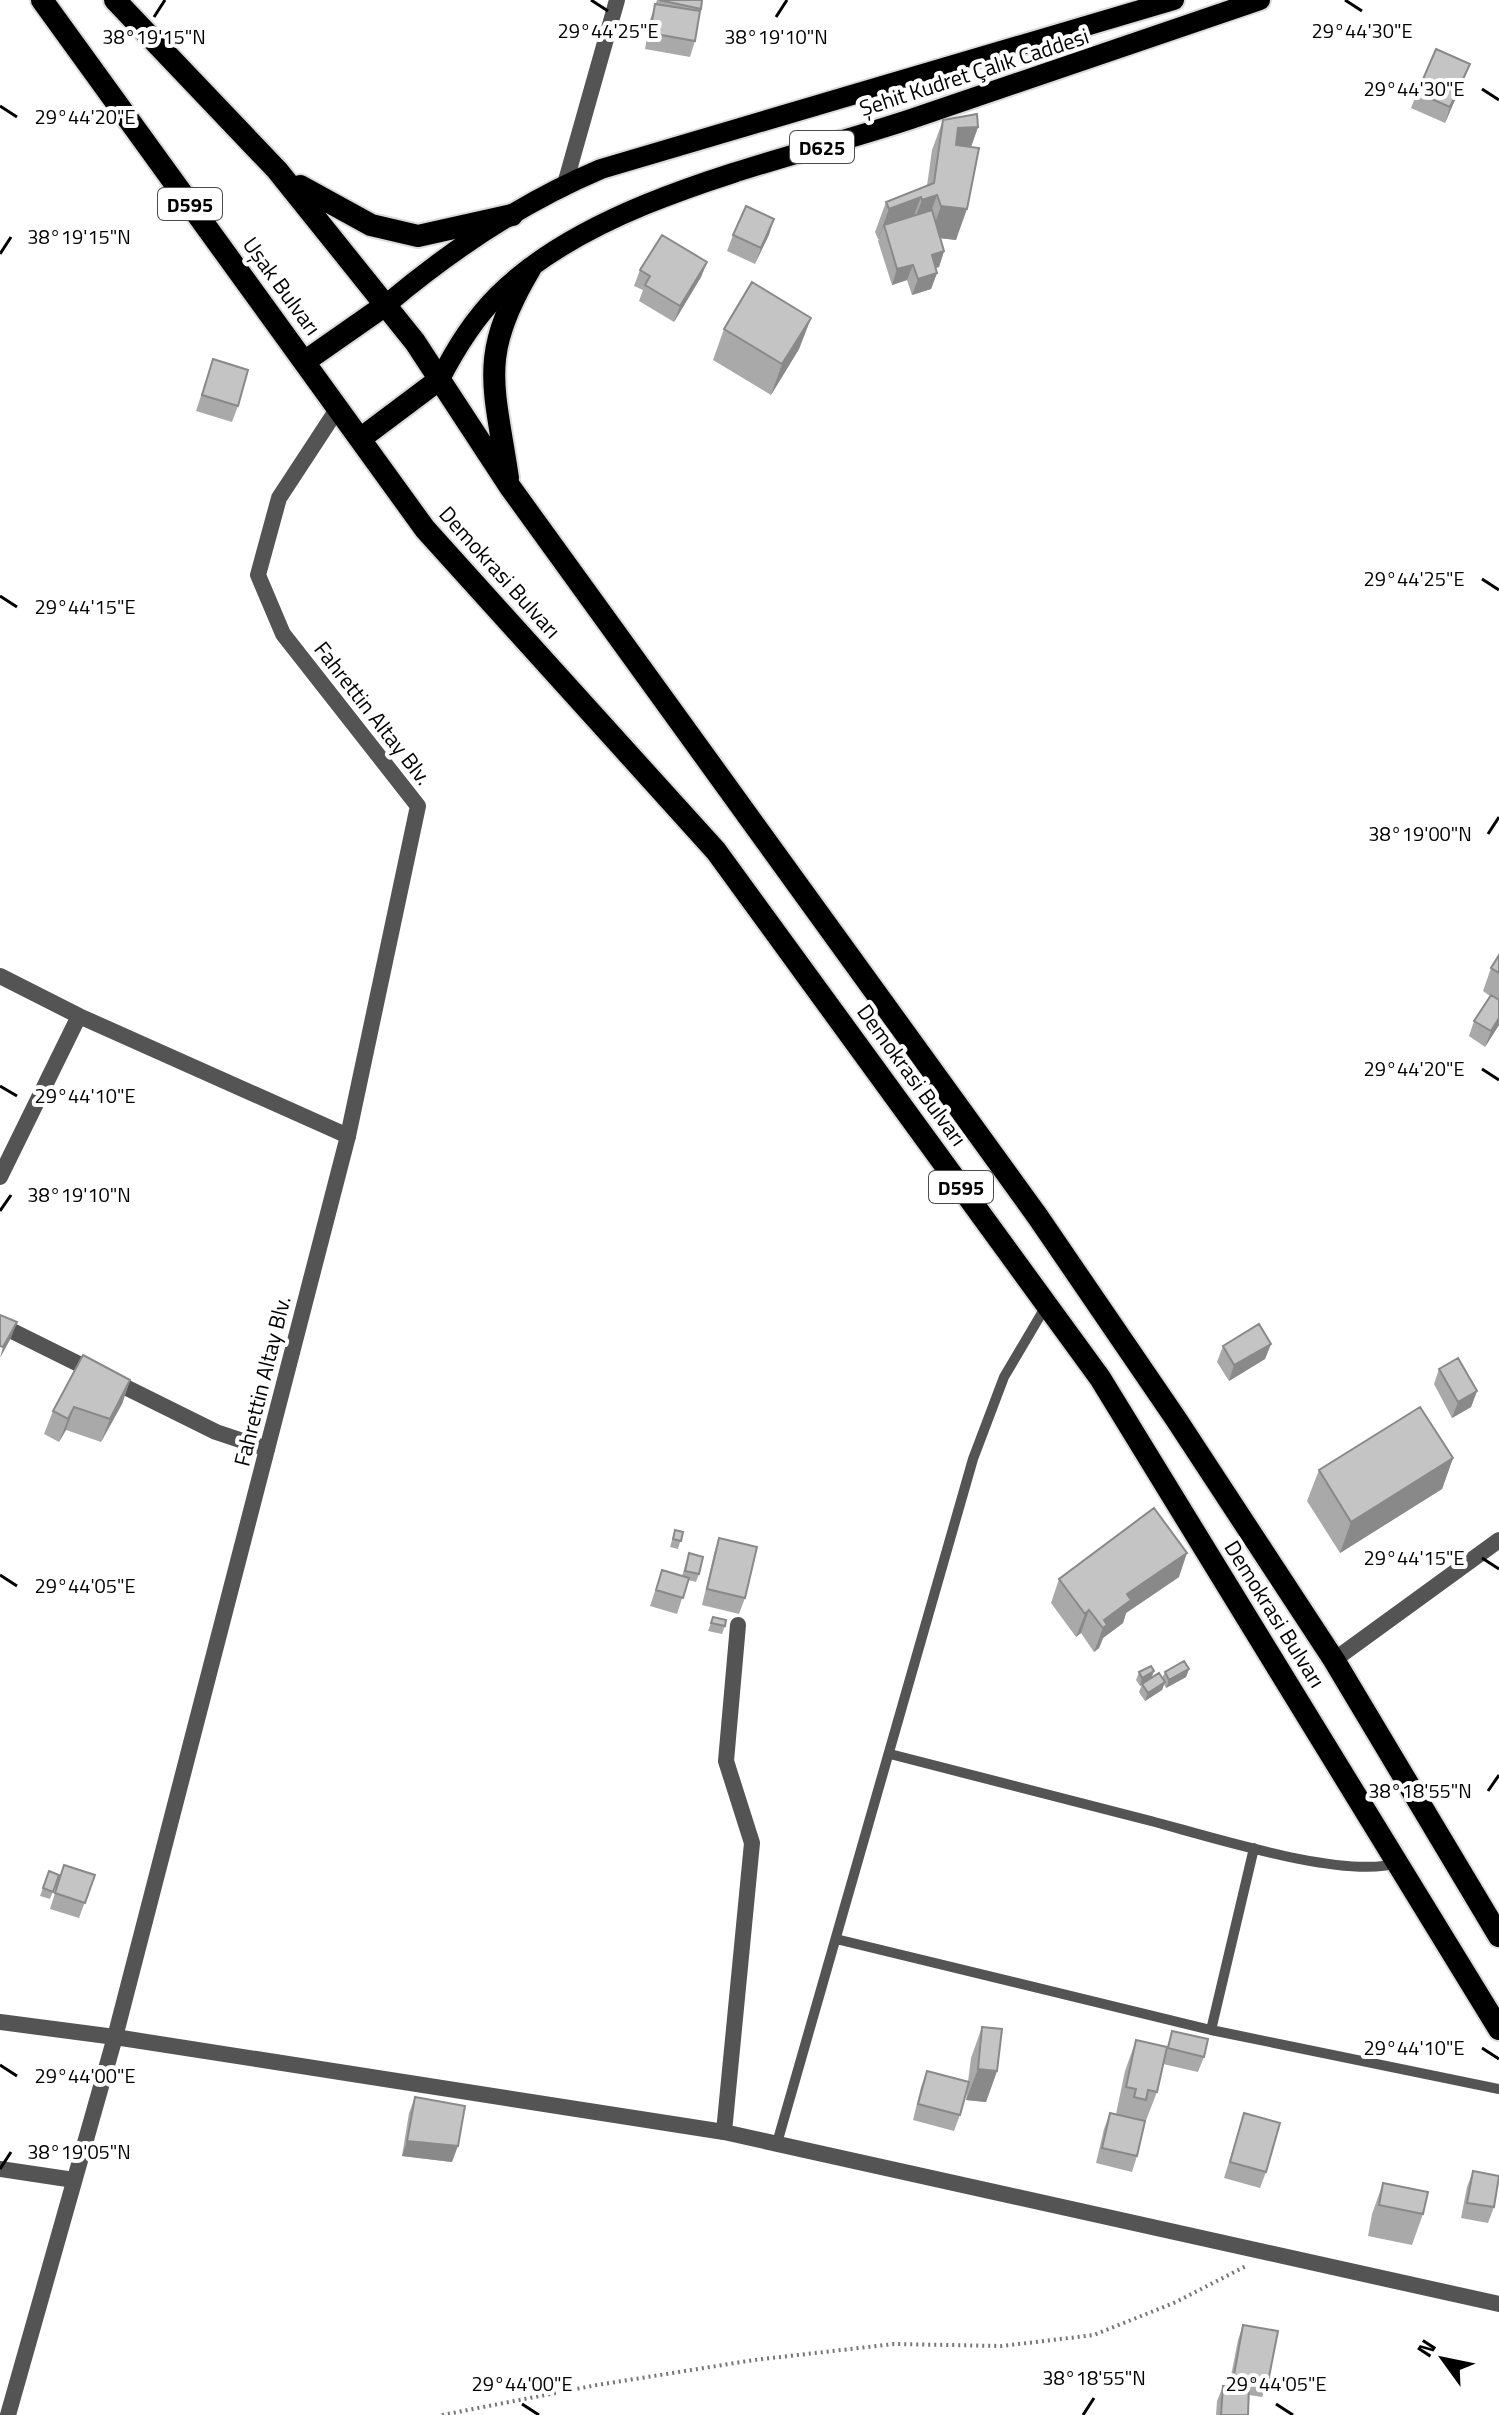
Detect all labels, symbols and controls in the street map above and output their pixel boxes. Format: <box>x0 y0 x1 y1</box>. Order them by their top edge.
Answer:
text: 29°44'25"E <box>557 15 659 46</box>
text: 29°44'30"E <box>1311 15 1413 46</box>
street label: Şehit Kudret Çalık Caddesi <box>855 19 1093 125</box>
text: 38°19'15"N <box>102 21 206 52</box>
text: 38°19'10"N <box>724 21 828 52</box>
text: 29°44'30"E <box>1363 73 1465 104</box>
text: 29°44'20"E <box>34 101 136 132</box>
road number: D625 <box>790 131 854 163</box>
road number: D595 <box>158 188 222 220</box>
text: 38°19'15"N <box>27 221 131 252</box>
street label: Uşak Bulvarı <box>234 230 330 342</box>
street label: Demokrasi Bulvarı <box>431 498 569 646</box>
text: 29°44'25"E <box>1363 563 1465 594</box>
text: 29°44'15"E <box>34 591 136 622</box>
street label: Fahrettin Altay Blv. <box>306 634 440 792</box>
text: 38°19'00"N <box>1368 818 1472 849</box>
street label: Demokrasi Bulvarı <box>849 997 975 1153</box>
text: 29°44'20"E <box>1363 1053 1465 1084</box>
text: 29°44'10"E <box>34 1080 136 1111</box>
road number: D595 <box>929 1171 993 1203</box>
text: 38°19'10"N <box>27 1179 131 1210</box>
street label: Fahrettin Altay Blv. <box>224 1292 300 1470</box>
street label: Demokrasi Bulvarı <box>1216 1534 1334 1694</box>
text: 29°44'15"E <box>1363 1542 1465 1573</box>
text: 29°44'05"E <box>34 1570 136 1601</box>
text: 38°18'55"N <box>1368 1775 1472 1806</box>
text: 29°44'10"E <box>1363 2032 1465 2063</box>
text: 29°44'00"E <box>34 2060 136 2091</box>
text: 38°19'05"N <box>27 2136 131 2167</box>
north arrow <box>1403 2319 1483 2399</box>
text: N <box>1408 2332 1445 2364</box>
text: 38°18'55"N <box>1042 2362 1146 2393</box>
text: 29°44'00"E <box>471 2368 573 2399</box>
text: 29°44'05"E <box>1225 2368 1327 2399</box>

